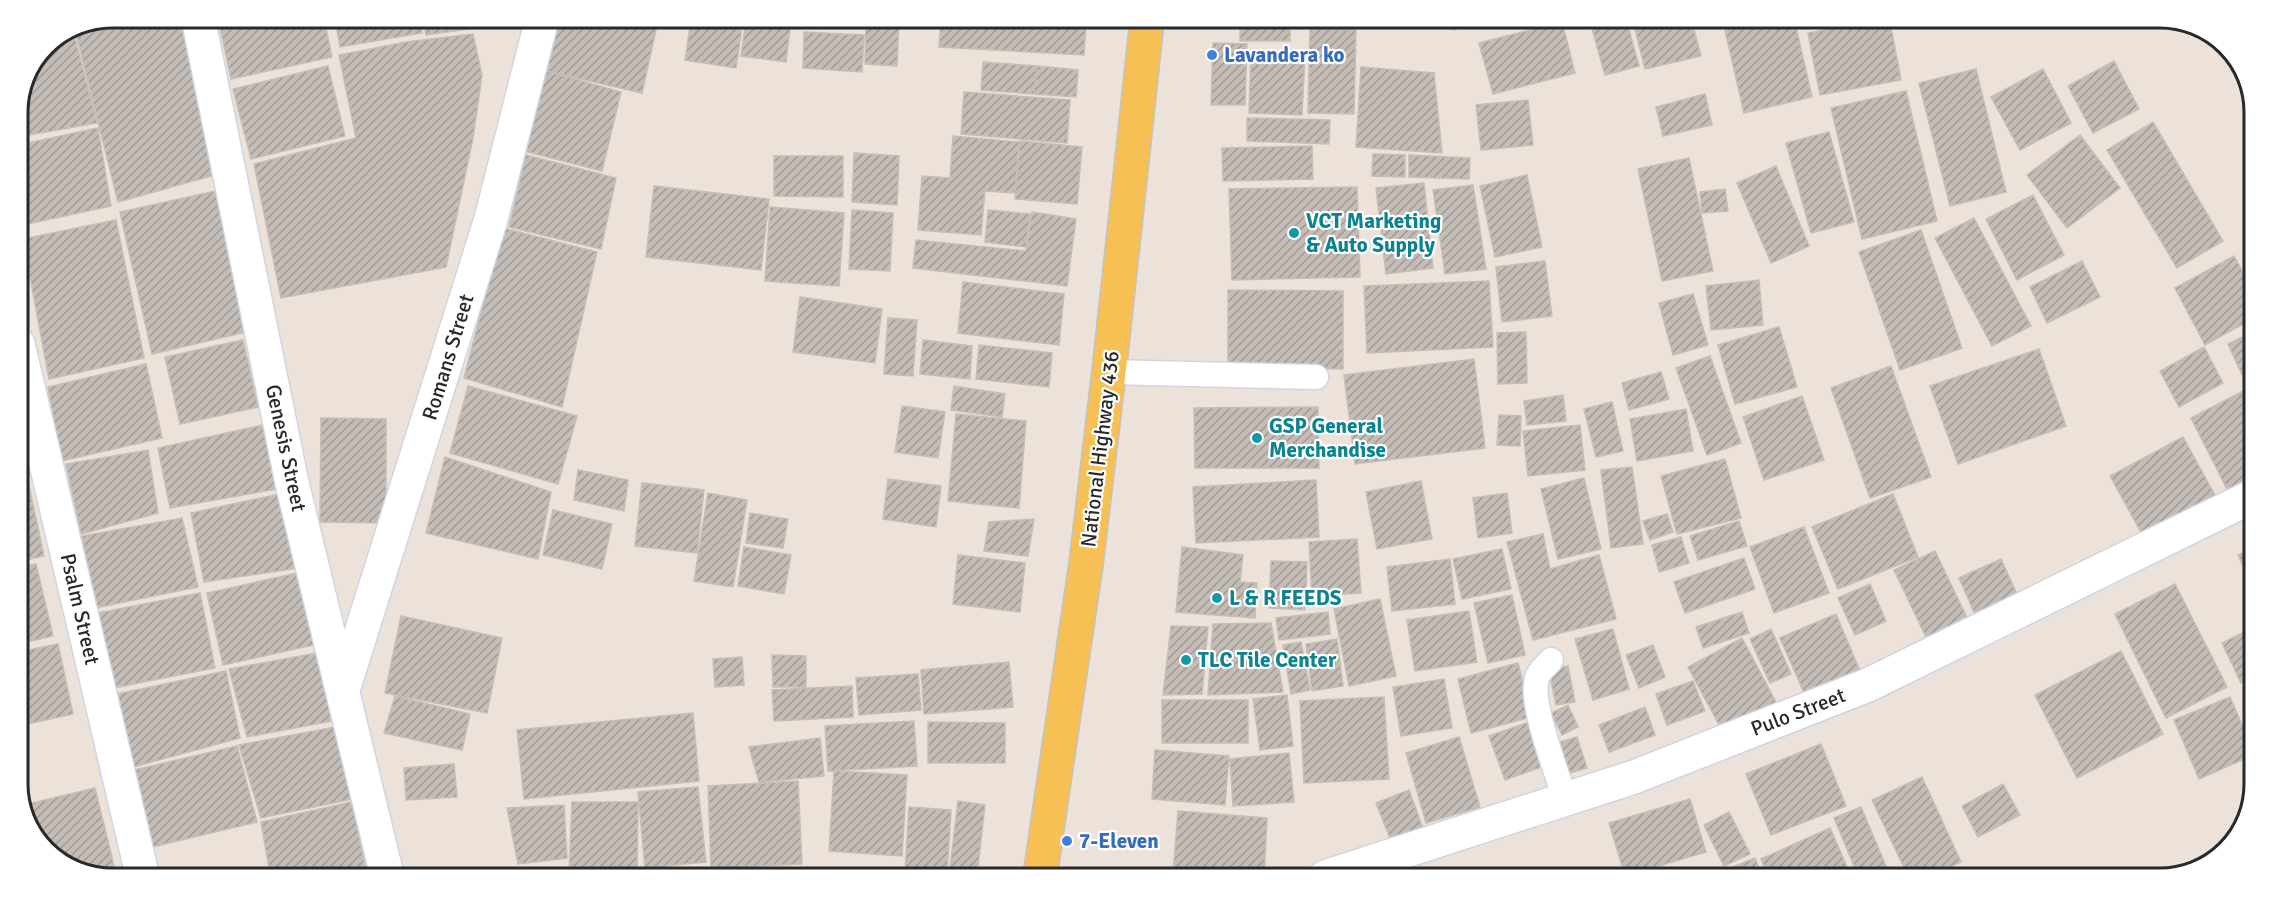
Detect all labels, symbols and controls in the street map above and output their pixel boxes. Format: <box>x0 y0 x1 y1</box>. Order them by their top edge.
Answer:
place label: Lavandera ko <box>1224 42 1345 68</box>
marker: Lavandera ko <box>1205 48 1219 62</box>
place label: VCT Marketing & Auto Supply <box>1306 208 1441 258</box>
marker: VCT Marketing & Auto Supply <box>1287 226 1301 240</box>
street label: Romans Street <box>416 291 480 423</box>
street label: National Highway 436 <box>1075 349 1125 549</box>
street label: Genesis Street <box>260 382 312 514</box>
place label: GSP General Merchandise <box>1269 413 1386 463</box>
marker: GSP General Merchandise <box>1250 431 1264 445</box>
street label: Psalm Street <box>55 551 105 667</box>
place label: L & R FEEDS <box>1229 585 1342 611</box>
marker: L & R FEEDS <box>1210 591 1224 605</box>
place label: TLC Tile Center <box>1198 647 1337 673</box>
marker: TLC Tile Center <box>1179 653 1193 667</box>
street label: Pulo Street <box>1747 682 1849 742</box>
place label: 7-Eleven <box>1079 828 1159 854</box>
marker: 7-Eleven <box>1060 834 1074 848</box>

